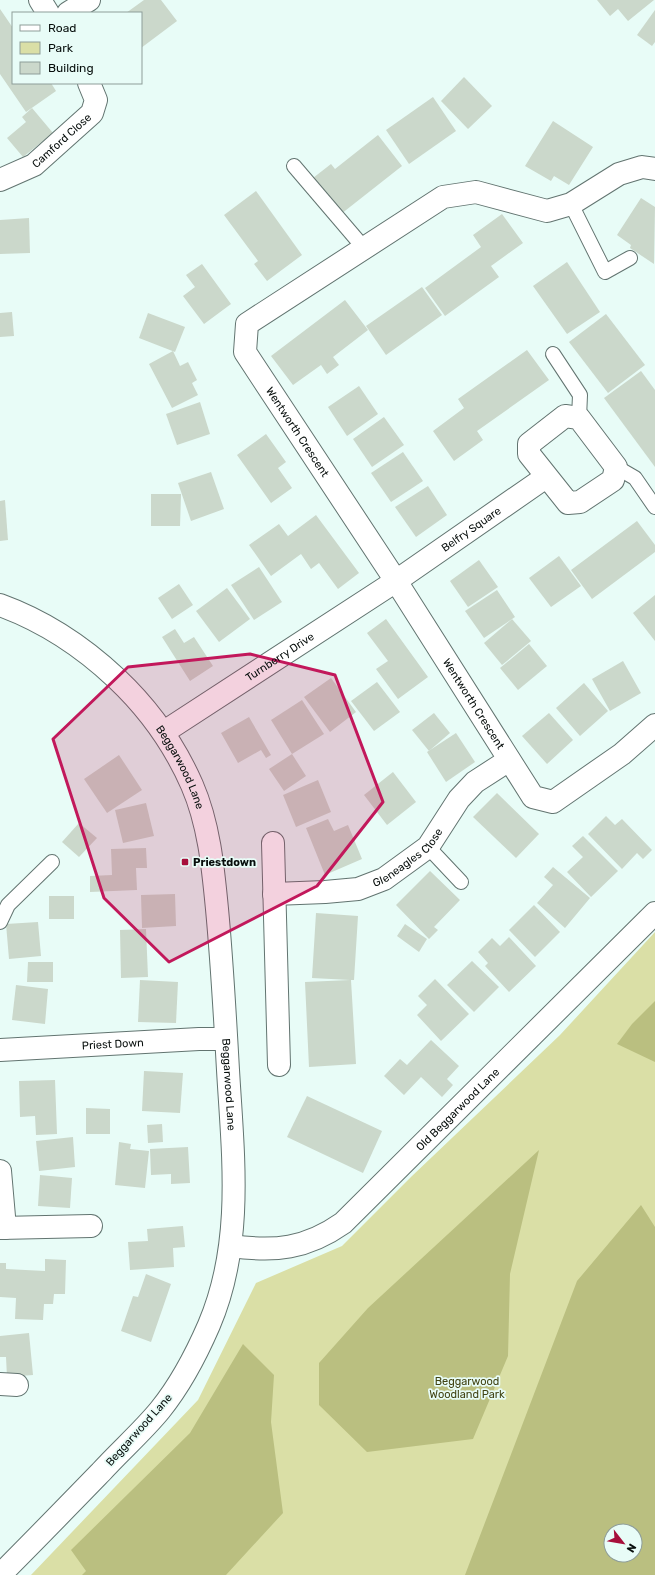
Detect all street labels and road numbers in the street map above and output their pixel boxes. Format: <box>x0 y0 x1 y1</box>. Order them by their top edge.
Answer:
street label: Camford Close <box>29 111 94 170</box>
street label: Wentworth Crescent <box>263 385 332 480</box>
street label: Belfry Square <box>439 504 503 554</box>
street label: Turnberry Drive <box>243 630 316 684</box>
street label: Wentworth Crescent <box>440 656 508 752</box>
street label: Beggarwood Lane <box>153 723 207 811</box>
street label: Gleneagles Close <box>371 826 445 889</box>
street label: Priest Down <box>82 1036 144 1052</box>
street label: Beggarwood Lane <box>220 1038 238 1131</box>
street label: Old Beggarwood Lane <box>413 1065 502 1153</box>
street label: Beggarwood Lane <box>103 1391 175 1469</box>

